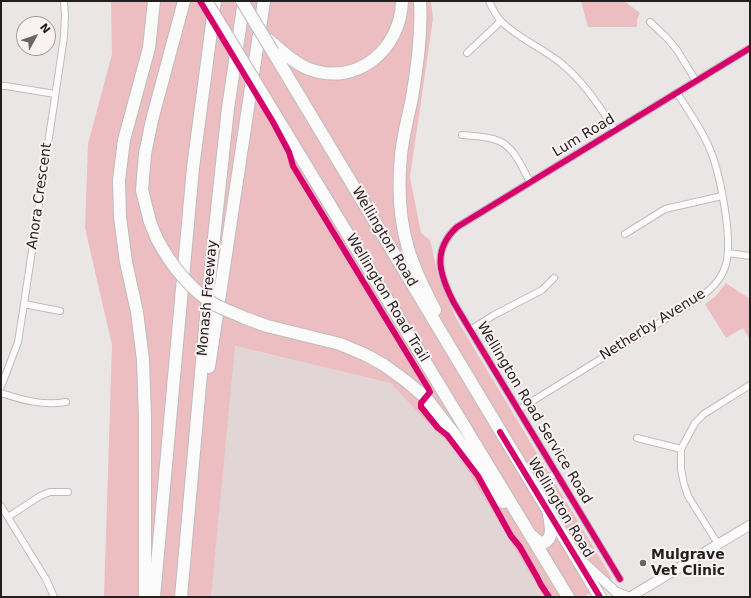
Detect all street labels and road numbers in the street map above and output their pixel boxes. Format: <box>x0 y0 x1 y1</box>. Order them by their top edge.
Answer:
street label: Lum Road <box>550 111 618 161</box>
street label: Anora Crescent <box>24 142 56 250</box>
street label: Wellington Road <box>348 184 420 290</box>
street label: Wellington Road Trail <box>342 231 432 365</box>
street label: Monash Freeway <box>195 239 221 357</box>
street label: Netherby Avenue <box>597 286 709 364</box>
street label: Wellington Road Service Road <box>473 319 595 507</box>
street label: Wellington Road <box>524 455 596 561</box>

